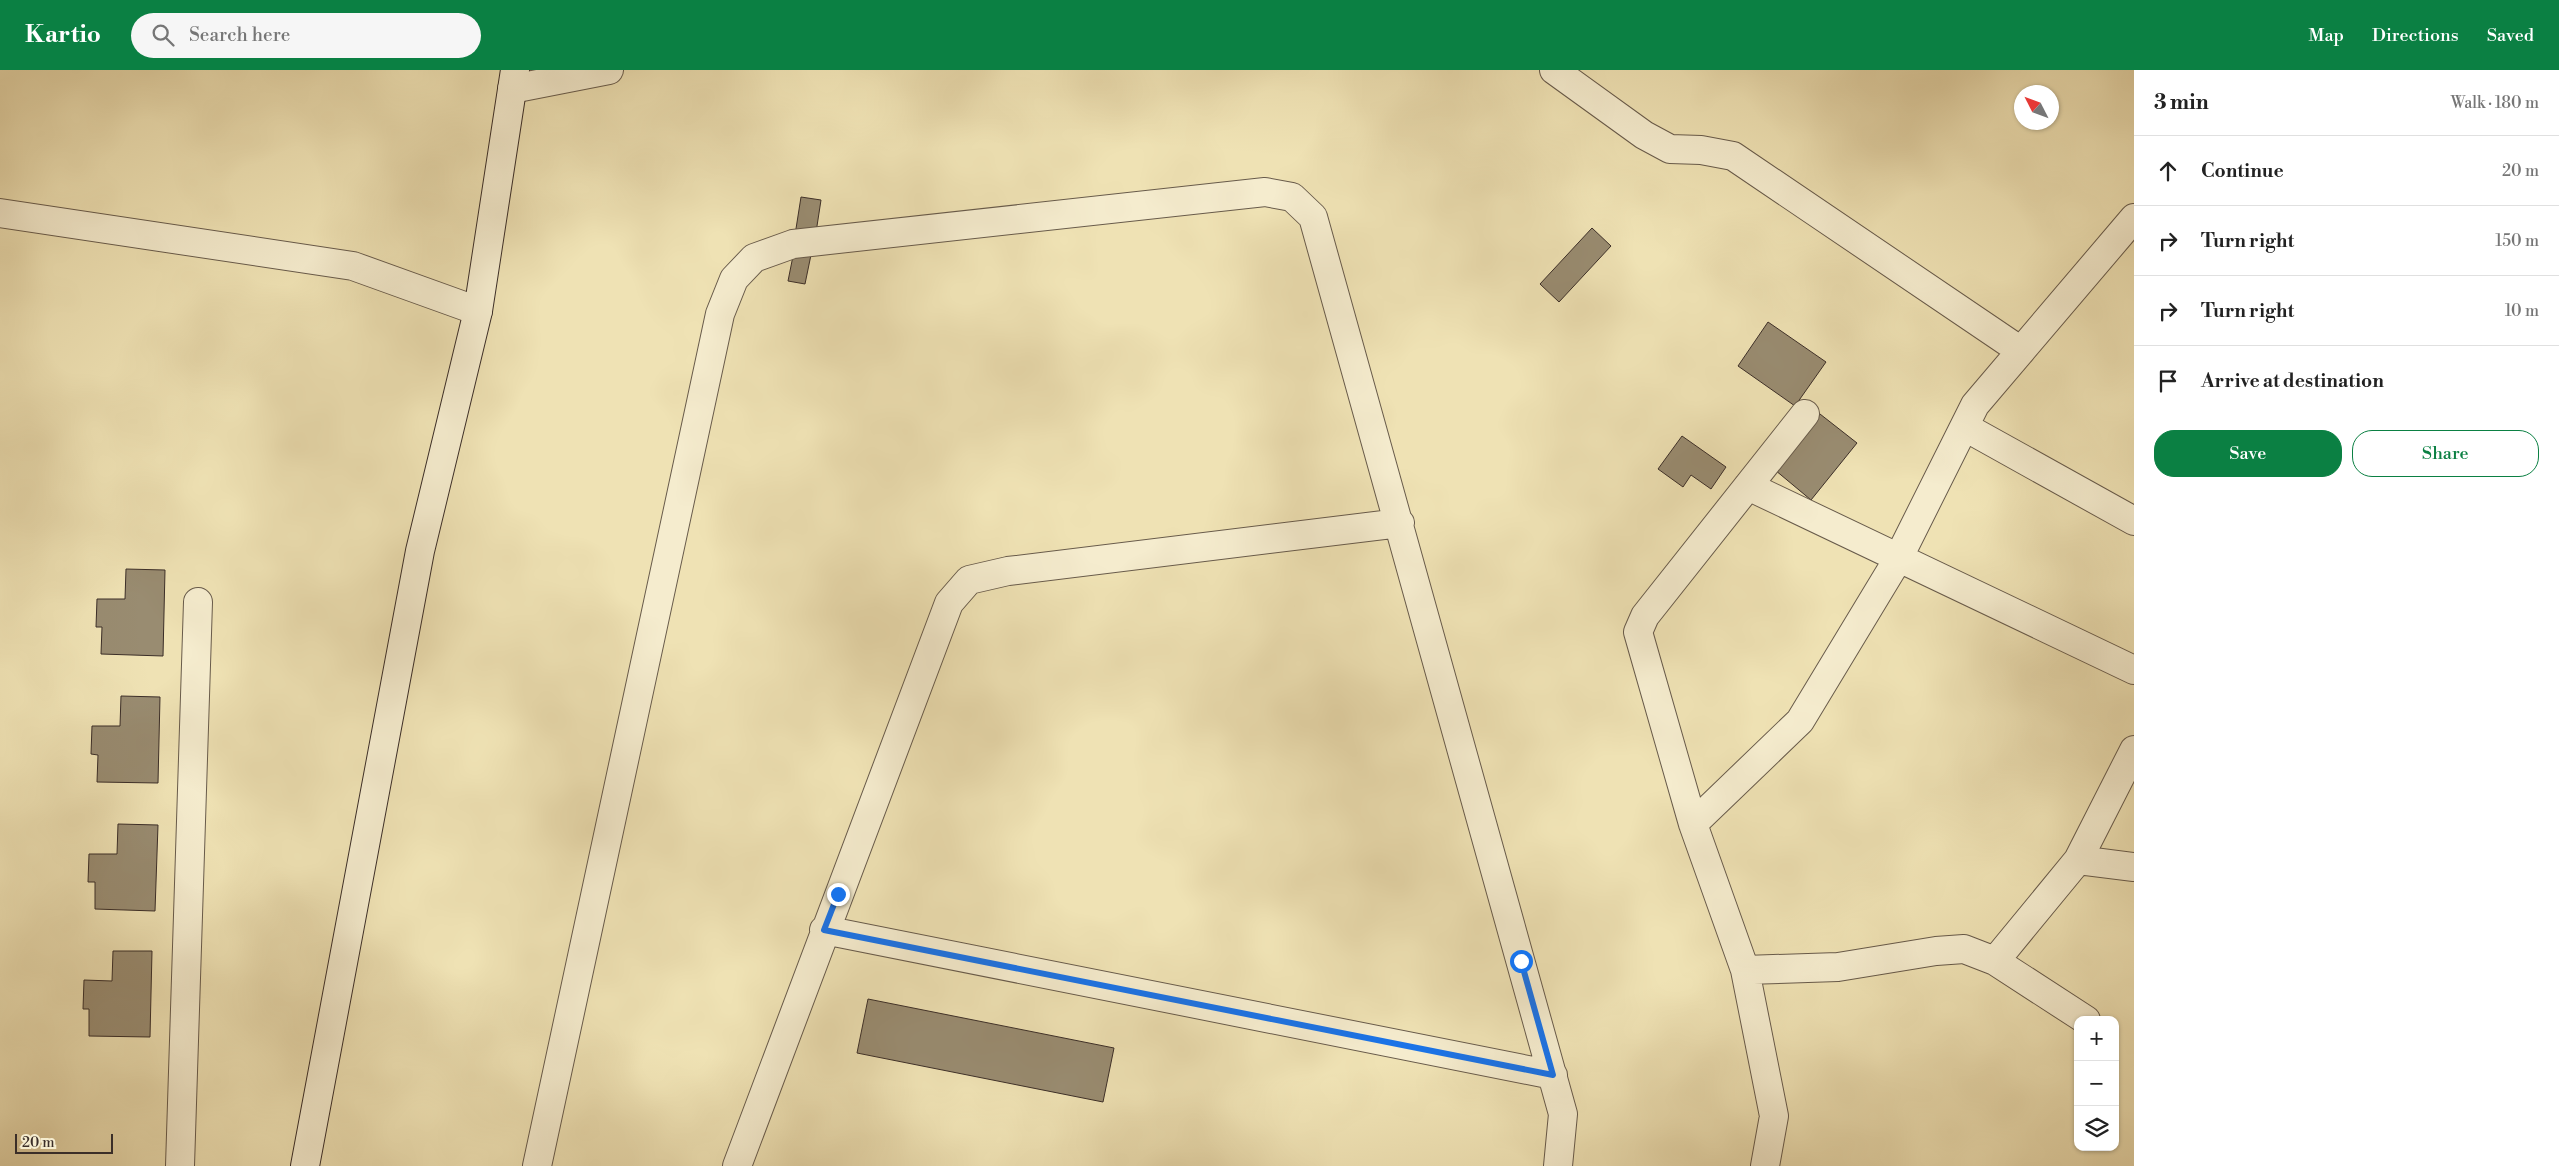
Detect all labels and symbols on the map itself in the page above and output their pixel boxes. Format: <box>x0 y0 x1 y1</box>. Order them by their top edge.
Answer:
north arrow <box>2014 85 2059 130</box>
route end <box>827 883 850 906</box>
route start <box>1510 950 1533 973</box>
scale bar <box>15 1131 112 1154</box>

